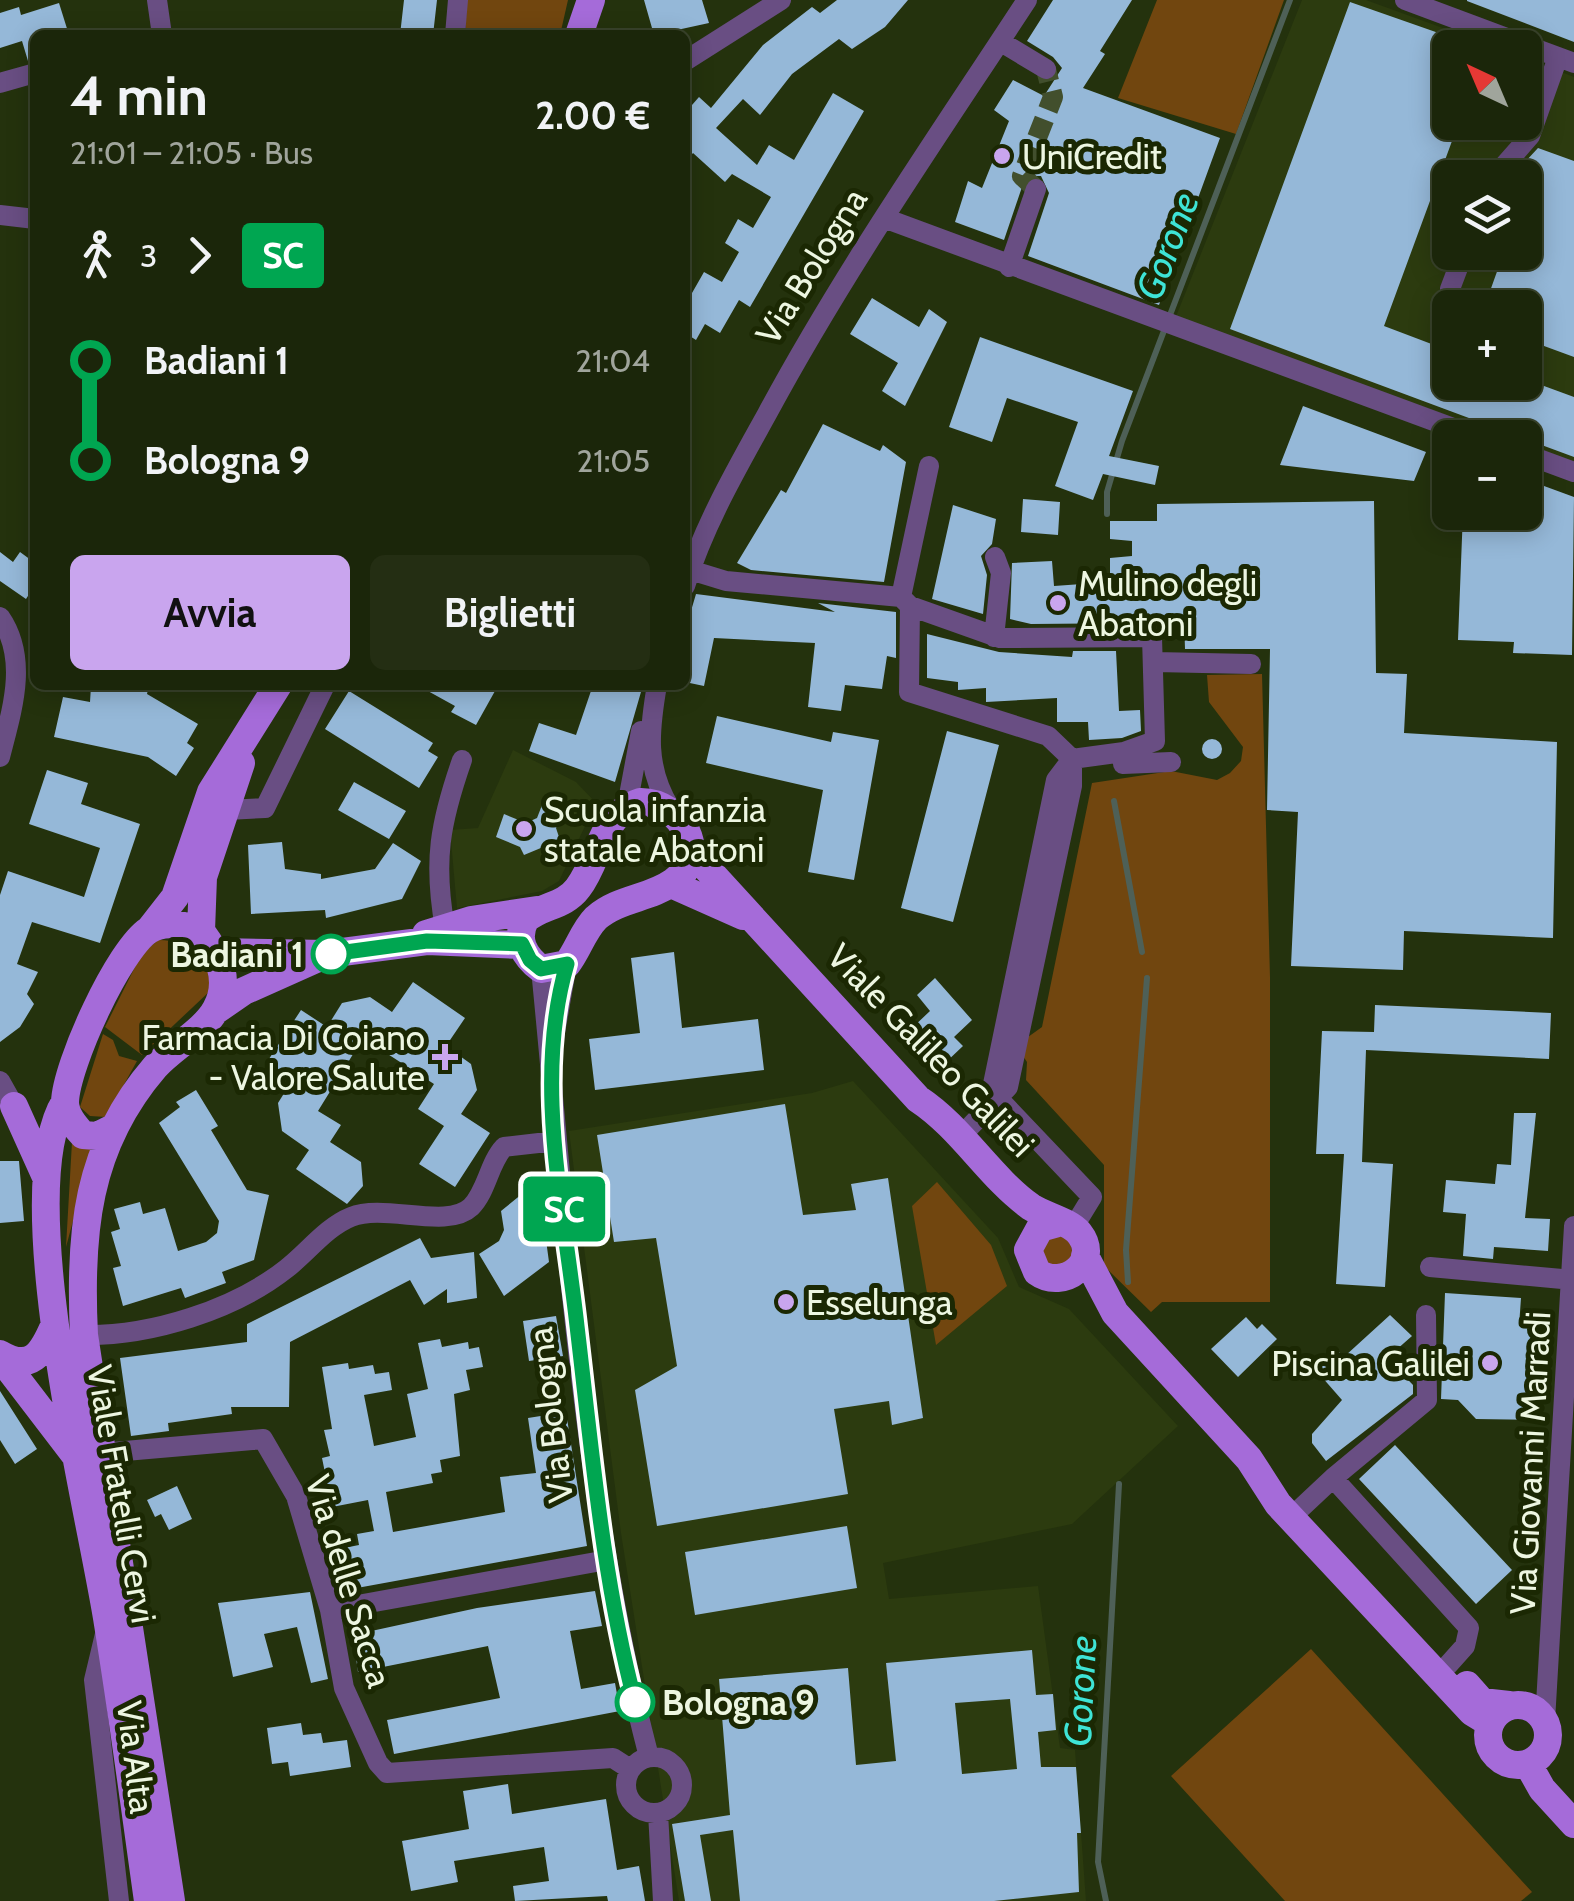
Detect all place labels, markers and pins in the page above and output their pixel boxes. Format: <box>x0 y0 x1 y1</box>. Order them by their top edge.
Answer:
place label: UniCredit <box>1022 135 1162 178</box>
marker: UniCredit <box>991 145 1013 167</box>
place label: Mulino degli Abatoni <box>1078 562 1257 645</box>
marker: Mulino degli Abatoni <box>1047 592 1069 614</box>
place label: Scuola infanzia statale Abatoni <box>544 788 766 871</box>
marker: Scuola infanzia statale Abatoni <box>513 818 535 840</box>
place label: Badiani 1 <box>170 933 304 976</box>
marker: Badiani 1 <box>312 935 350 973</box>
place label: Farmacia Di Coiano - Valore Salute <box>142 1016 425 1099</box>
marker: Farmacia Di Coiano - Valore Salute <box>434 1046 456 1068</box>
place label: Esselunga <box>806 1281 953 1324</box>
marker: Esselunga <box>775 1291 797 1313</box>
place label: Piscina Galilei <box>1271 1342 1470 1385</box>
marker: Piscina Galilei <box>1479 1352 1501 1374</box>
place label: Bologna 9 <box>662 1681 815 1724</box>
marker: Bologna 9 <box>616 1683 654 1721</box>

